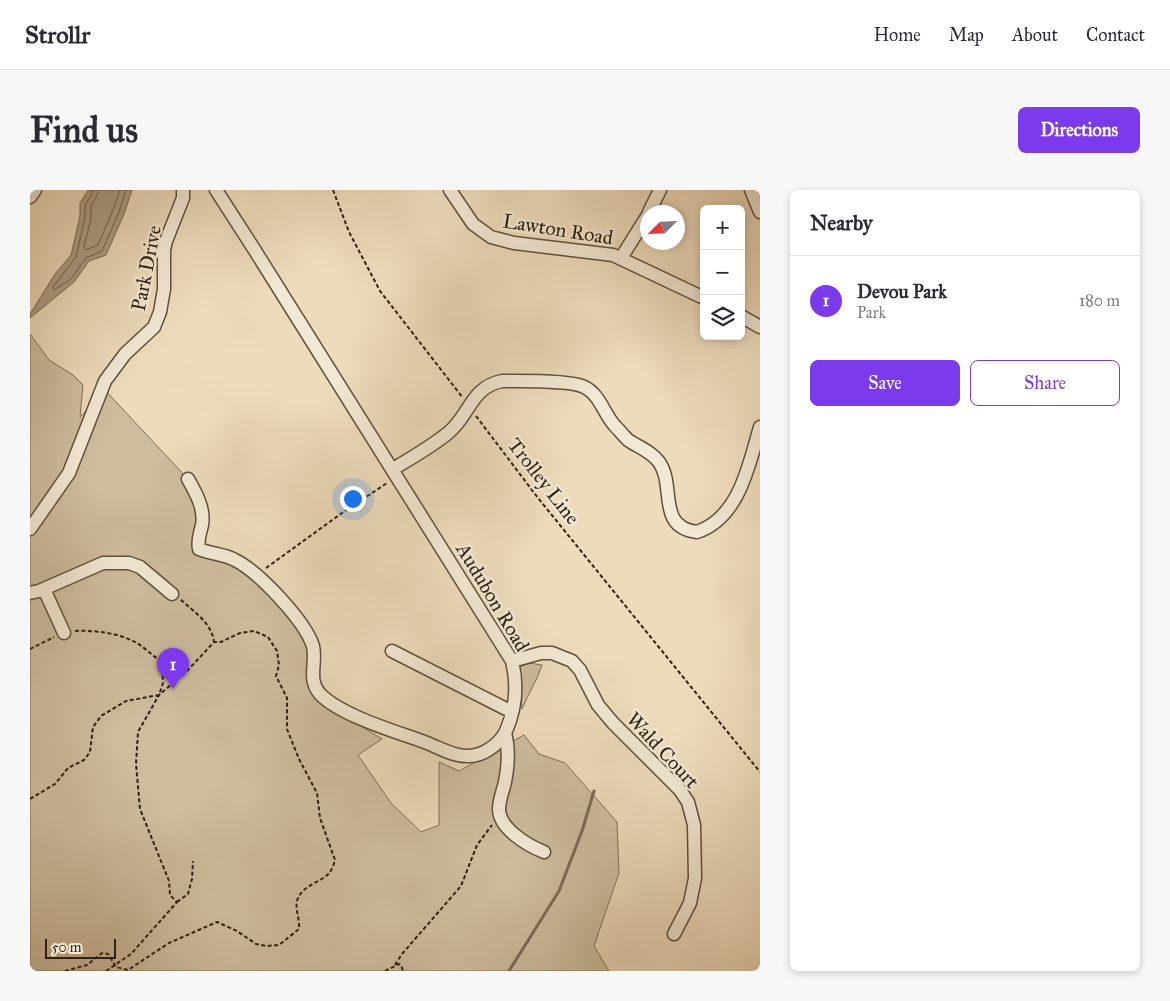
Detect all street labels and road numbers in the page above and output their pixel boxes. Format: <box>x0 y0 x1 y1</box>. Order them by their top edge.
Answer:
street label: Lawton Road <box>501 208 615 250</box>
street label: Park Drive <box>126 223 166 313</box>
street label: Trolley Line <box>503 433 585 529</box>
street label: Audubon Road <box>451 538 535 656</box>
street label: Wald Court <box>622 707 704 793</box>

